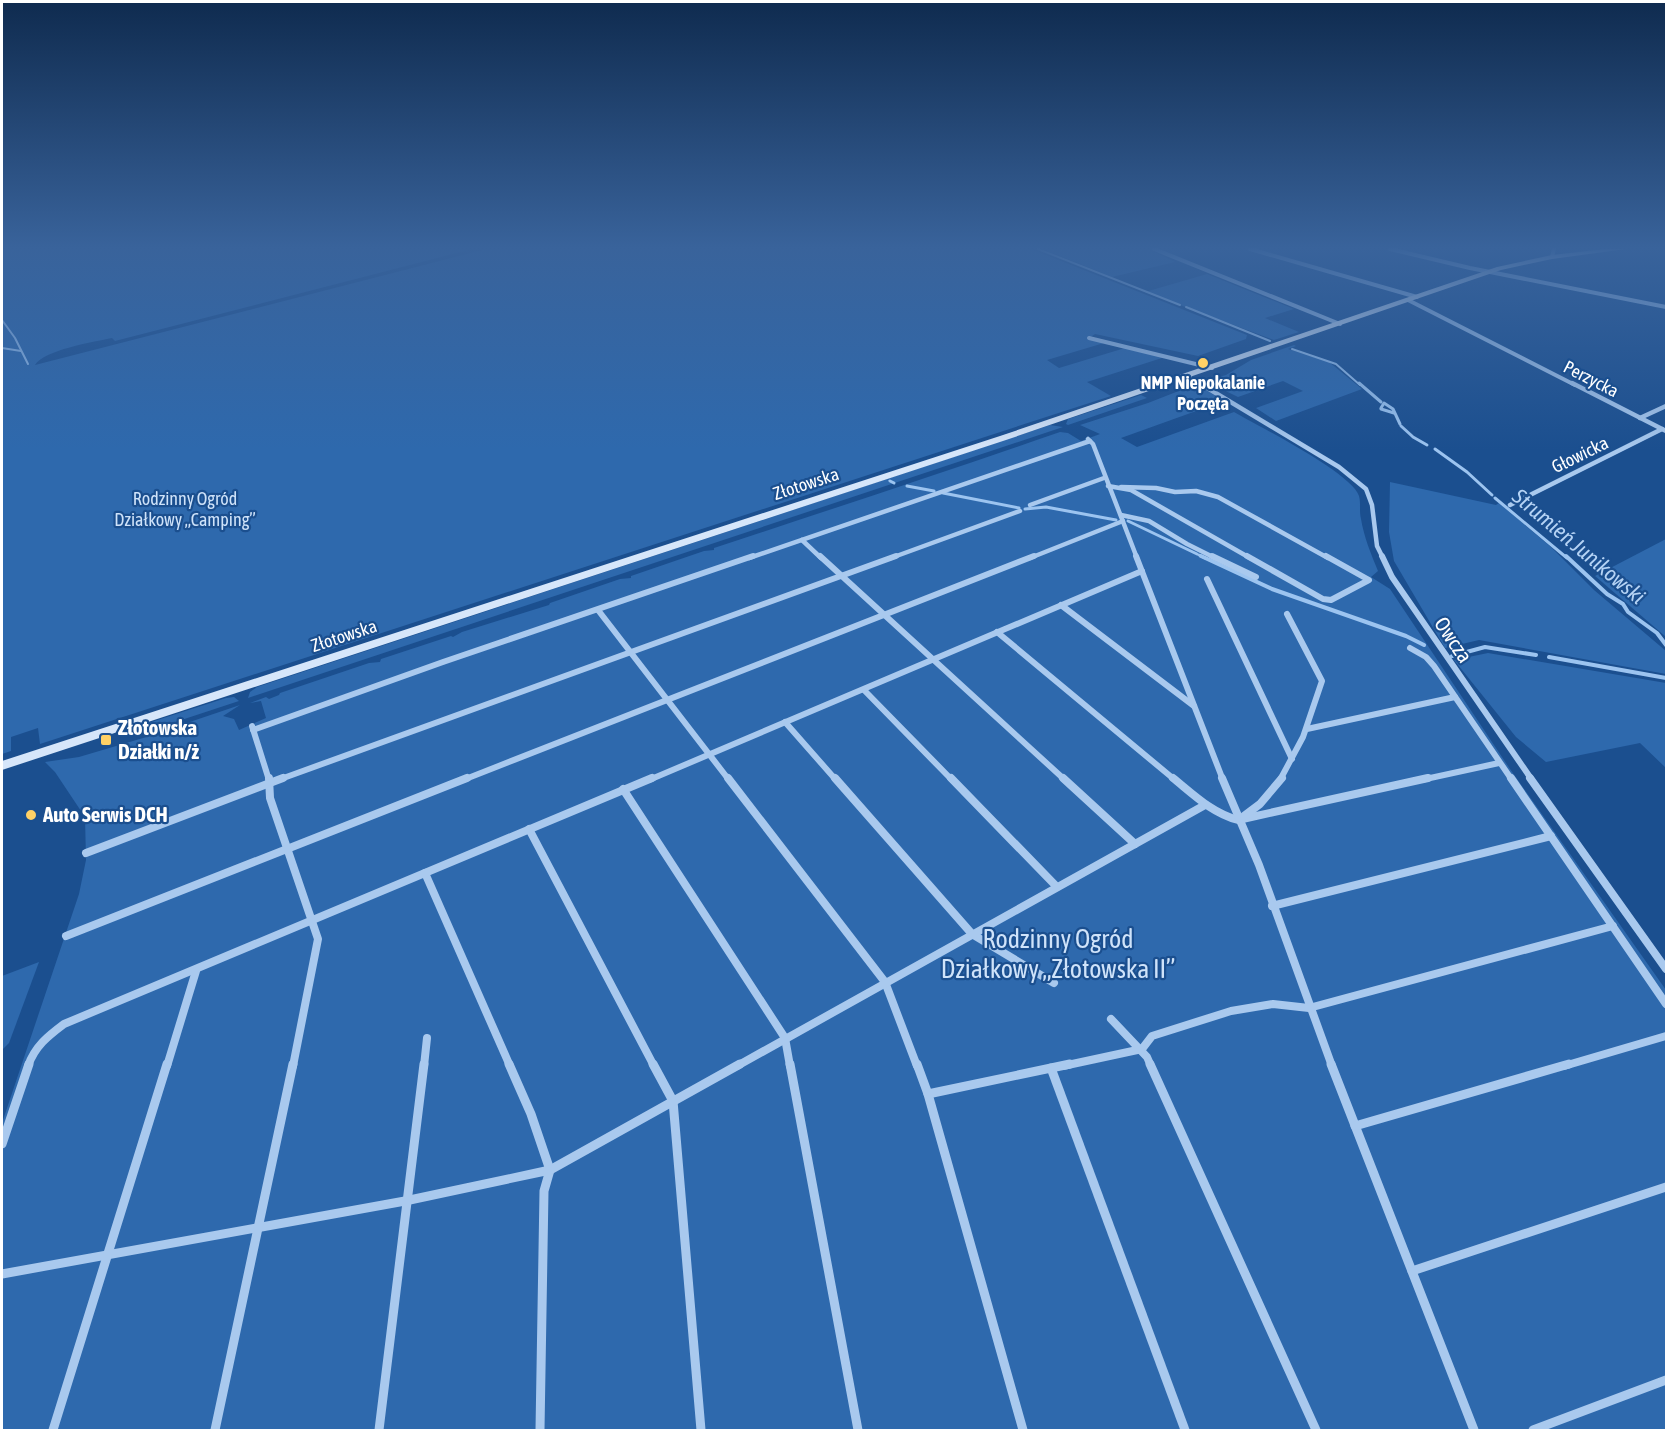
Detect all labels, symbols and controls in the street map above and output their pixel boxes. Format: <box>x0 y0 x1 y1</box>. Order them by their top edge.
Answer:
marker: NMP Niepokalanie Poczęta <box>1196 356 1210 370</box>
street label: Perzycka <box>1560 356 1622 401</box>
place label: NMP Niepokalanie Poczęta <box>1141 372 1265 414</box>
street label: Głowicka <box>1548 432 1611 477</box>
street label: Złotowska <box>770 463 841 504</box>
water label: Strumień Junikowski <box>1507 482 1651 609</box>
park label: Rodzinny Ogród Działkowy „Camping” <box>114 488 256 530</box>
street label: Owcza <box>1430 612 1478 667</box>
street label: Złotowska <box>308 615 379 656</box>
place label: Złotowska Działki n/ż <box>118 715 200 763</box>
marker: Złotowska Działki n/ż <box>99 733 113 747</box>
place label: Auto Serwis DCH <box>42 802 168 826</box>
marker: Auto Serwis DCH <box>24 808 38 822</box>
park label: Rodzinny Ogród Działkowy „Złotowska II” <box>941 924 1175 984</box>

